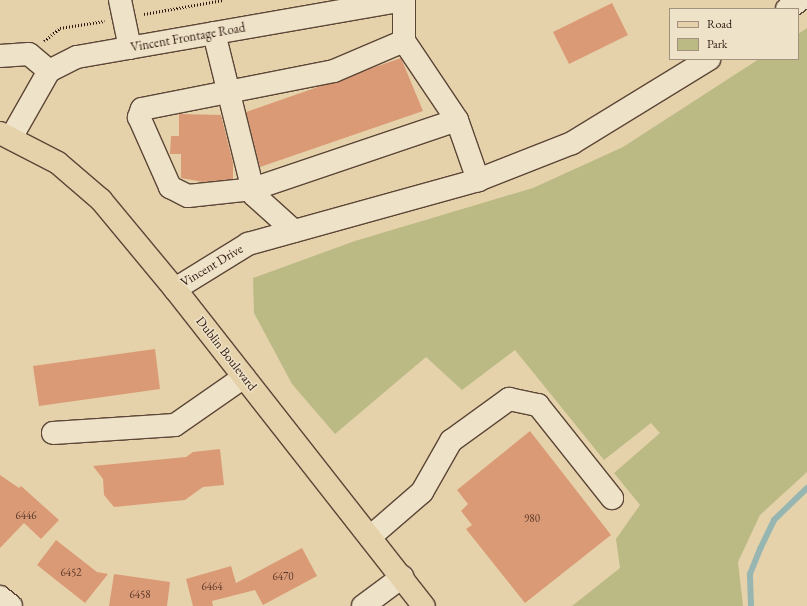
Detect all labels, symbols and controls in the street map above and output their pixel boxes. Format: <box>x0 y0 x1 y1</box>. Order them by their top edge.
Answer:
legend <box>669 8 799 60</box>
text: Road <box>707 16 732 32</box>
street label: Vincent Frontage Road <box>129 20 247 56</box>
text: Park <box>707 36 727 52</box>
street label: Vincent Drive <box>178 241 246 291</box>
street label: Dublin Boulevard <box>192 314 260 394</box>
house number: 6446 <box>15 508 37 522</box>
house number: 980 <box>524 511 540 525</box>
house number: 6452 <box>60 565 82 579</box>
house number: 6470 <box>272 569 294 583</box>
house number: 6464 <box>201 579 223 593</box>
house number: 6458 <box>129 587 151 601</box>

